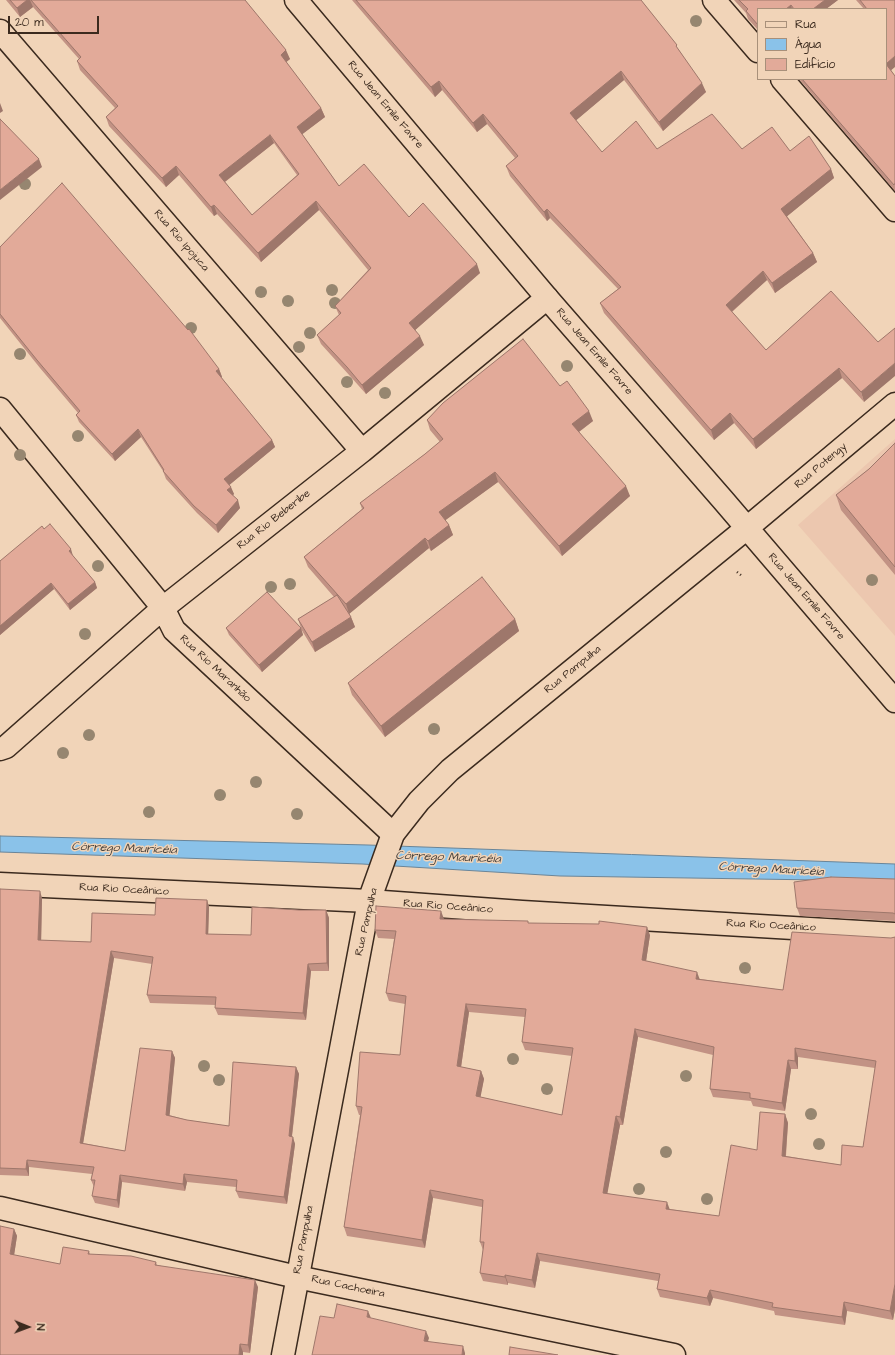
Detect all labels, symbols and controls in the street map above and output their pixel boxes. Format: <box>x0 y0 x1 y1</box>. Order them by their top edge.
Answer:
scale bar <box>10 8 101 34</box>
legend <box>757 8 887 80</box>
text: 20 m <box>15 14 44 31</box>
text: Rua <box>795 16 816 33</box>
text: Água <box>795 36 821 53</box>
text: Edifício <box>795 56 835 73</box>
street label: Rua Jean Emile Favre <box>344 58 426 152</box>
street label: Rua Rio Ipojuca <box>151 207 211 275</box>
street label: Rua Jean Emile Favre <box>553 306 635 398</box>
street label: Rua Potengy <box>792 440 850 492</box>
street label: Rua Rio Beberibe <box>235 487 313 553</box>
street label: Rua Jean Emile Favre <box>765 551 847 643</box>
street label: Rua Rio Maranhão <box>177 633 253 705</box>
street label: Rua Pampulha <box>542 643 604 697</box>
water label: Córrego Mauricéia <box>71 840 177 858</box>
water label: Córrego Mauricéia <box>395 849 501 867</box>
water label: Córrego Mauricéia <box>718 860 824 880</box>
street label: Rua Rio Oceânico <box>79 881 169 899</box>
street label: Rua Pampulha <box>353 887 381 957</box>
street label: Rua Rio Oceânico <box>403 897 493 917</box>
street label: Rua Rio Oceânico <box>726 917 816 935</box>
street label: Rua Pampulha <box>291 1205 317 1275</box>
street label: Rua Cachoeira <box>310 1273 386 1301</box>
north arrow <box>8 1307 48 1347</box>
text: N <box>33 1324 48 1331</box>

